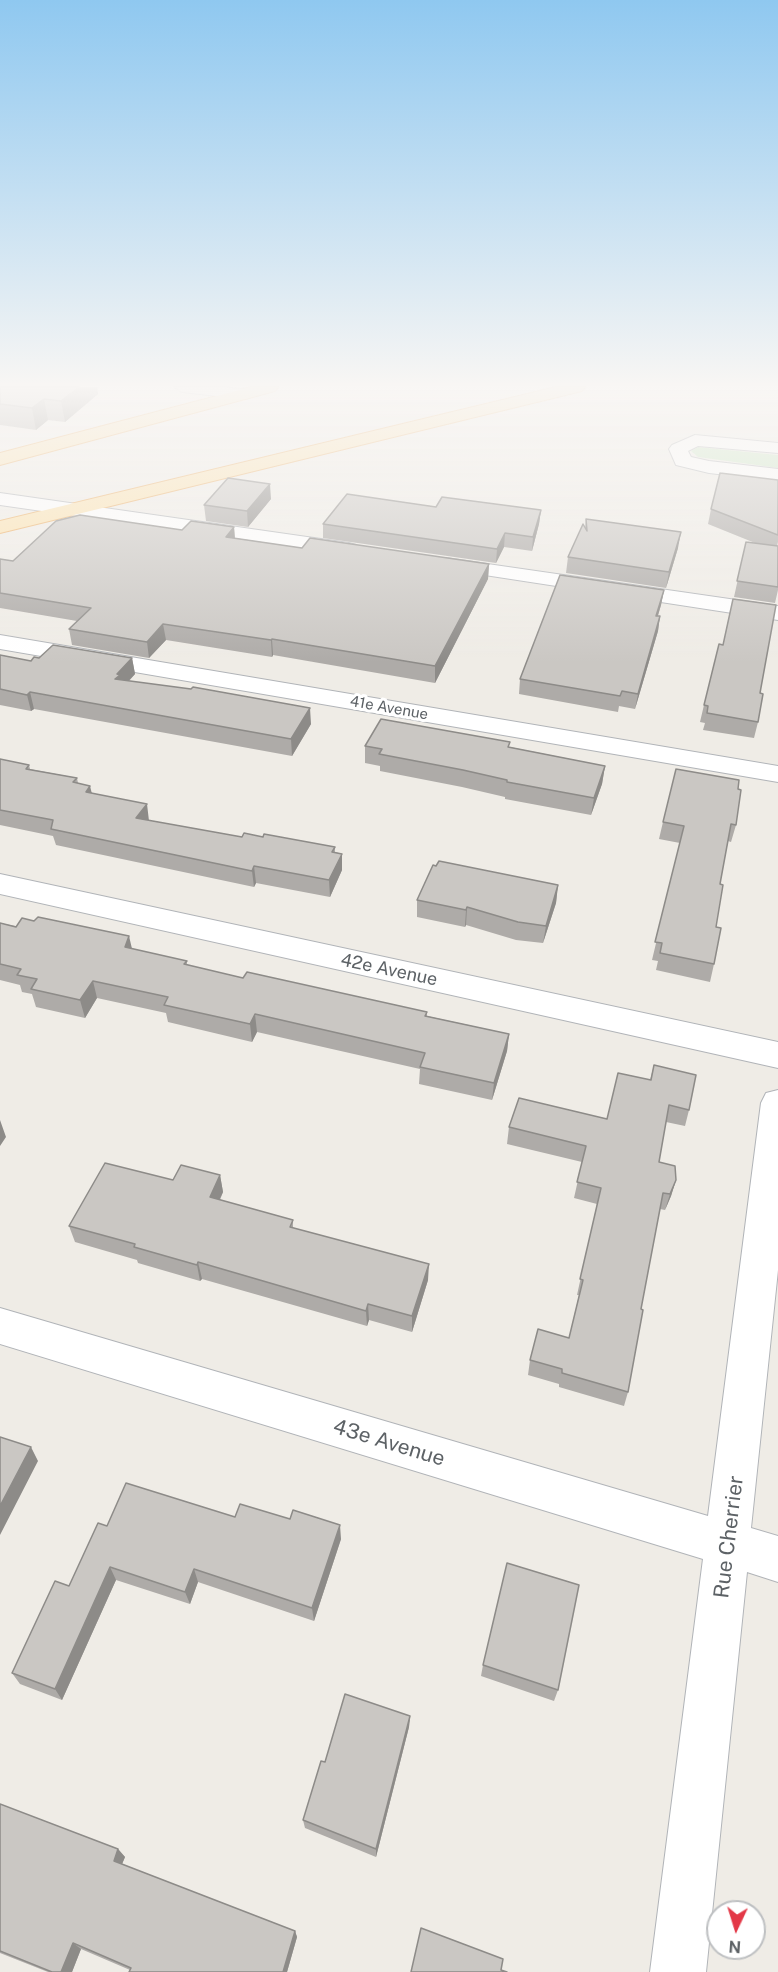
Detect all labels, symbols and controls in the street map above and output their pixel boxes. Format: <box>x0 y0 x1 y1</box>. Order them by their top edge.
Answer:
street label: 41e Avenue <box>348 692 430 724</box>
street label: 42e Avenue <box>339 949 439 991</box>
street label: 43e Avenue <box>330 1414 448 1472</box>
street label: Rue Cherrier <box>709 1474 749 1600</box>
north arrow <box>706 1900 766 1960</box>
text: N <box>728 1937 742 1956</box>

